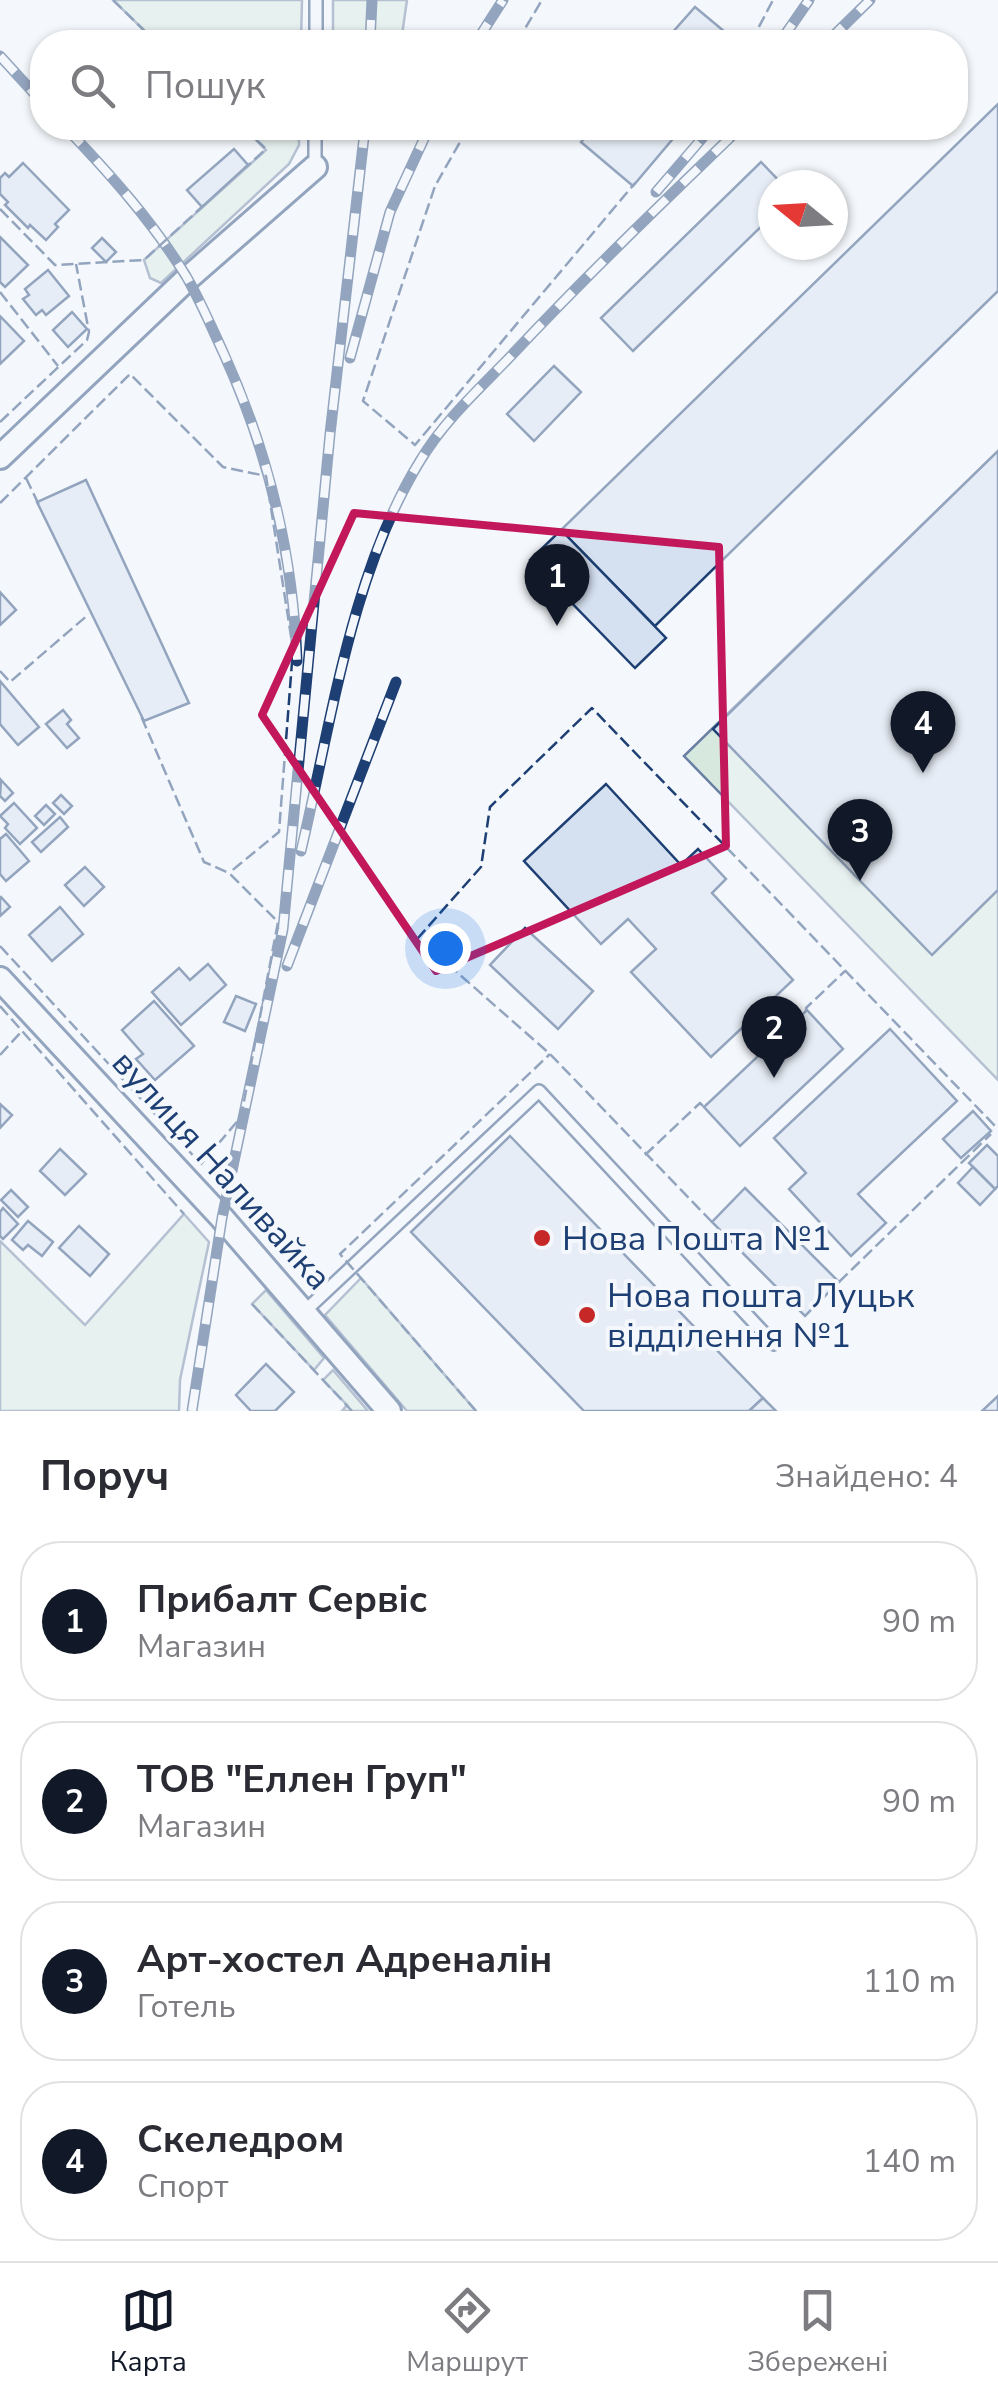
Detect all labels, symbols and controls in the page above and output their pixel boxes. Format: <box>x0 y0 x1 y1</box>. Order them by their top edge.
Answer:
search box <box>30 30 968 140</box>
icon: search <box>65 58 120 113</box>
text: Пошук <box>145 60 266 111</box>
north arrow <box>758 170 848 260</box>
pin: 1 <box>524 544 590 626</box>
pin: 4 <box>890 690 956 773</box>
pin: 3 <box>828 798 892 881</box>
your location <box>420 923 471 974</box>
pin: 2 <box>742 996 806 1078</box>
street label: вулиця Наливайка <box>101 1040 342 1300</box>
place label: Нова Пошта №1 <box>562 1215 832 1262</box>
marker: Нова Пошта №1 <box>531 1227 553 1249</box>
place label: Нова пошта Луцьк відділення №1 <box>607 1272 915 1359</box>
marker: Нова пошта Луцьк відділення №1 <box>576 1304 598 1326</box>
text: Поруч <box>40 1448 169 1505</box>
text: Знайдено: 4 <box>775 1455 958 1498</box>
text: Прибалт Сервіс <box>137 1574 427 1625</box>
text: 1 <box>65 1600 84 1643</box>
text: 90 m <box>882 1600 956 1643</box>
text: Магазин <box>137 1625 266 1668</box>
text: ТОВ "Еллен Груп" <box>137 1754 467 1805</box>
text: 2 <box>65 1780 84 1823</box>
text: 90 m <box>882 1780 956 1823</box>
text: Магазин <box>137 1805 266 1848</box>
text: Арт-хостел Адреналін <box>137 1934 552 1985</box>
text: 3 <box>65 1960 84 2003</box>
text: 110 m <box>863 1960 956 2003</box>
text: Готель <box>137 1985 236 2028</box>
text: Скеледром <box>137 2114 344 2165</box>
text: 4 <box>65 2140 84 2183</box>
text: 140 m <box>863 2140 956 2183</box>
text: Спорт <box>137 2165 229 2208</box>
tab: Карта <box>110 2283 187 2381</box>
tab: Маршрут <box>406 2283 528 2381</box>
tab: Збережені <box>747 2283 888 2381</box>

